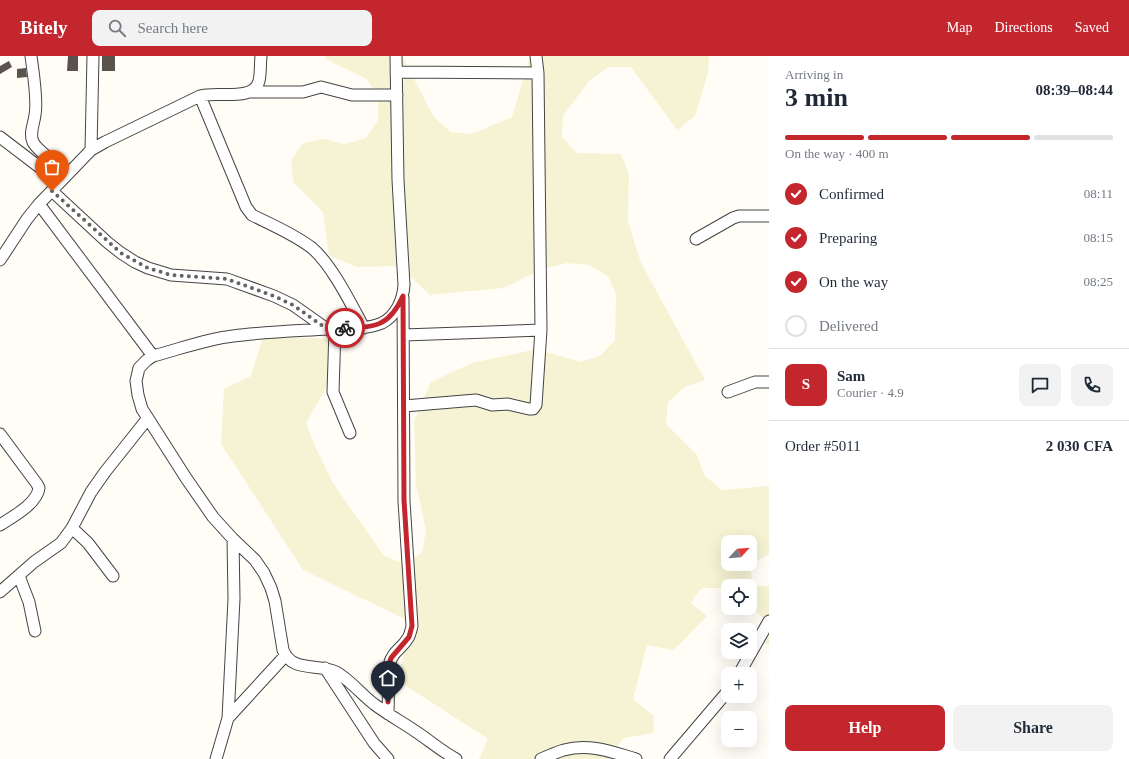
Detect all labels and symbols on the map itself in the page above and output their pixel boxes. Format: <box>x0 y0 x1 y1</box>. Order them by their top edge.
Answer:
pin <box>35 150 69 191</box>
courier <box>325 308 365 348</box>
north arrow <box>721 535 757 571</box>
pin <box>371 661 405 702</box>

